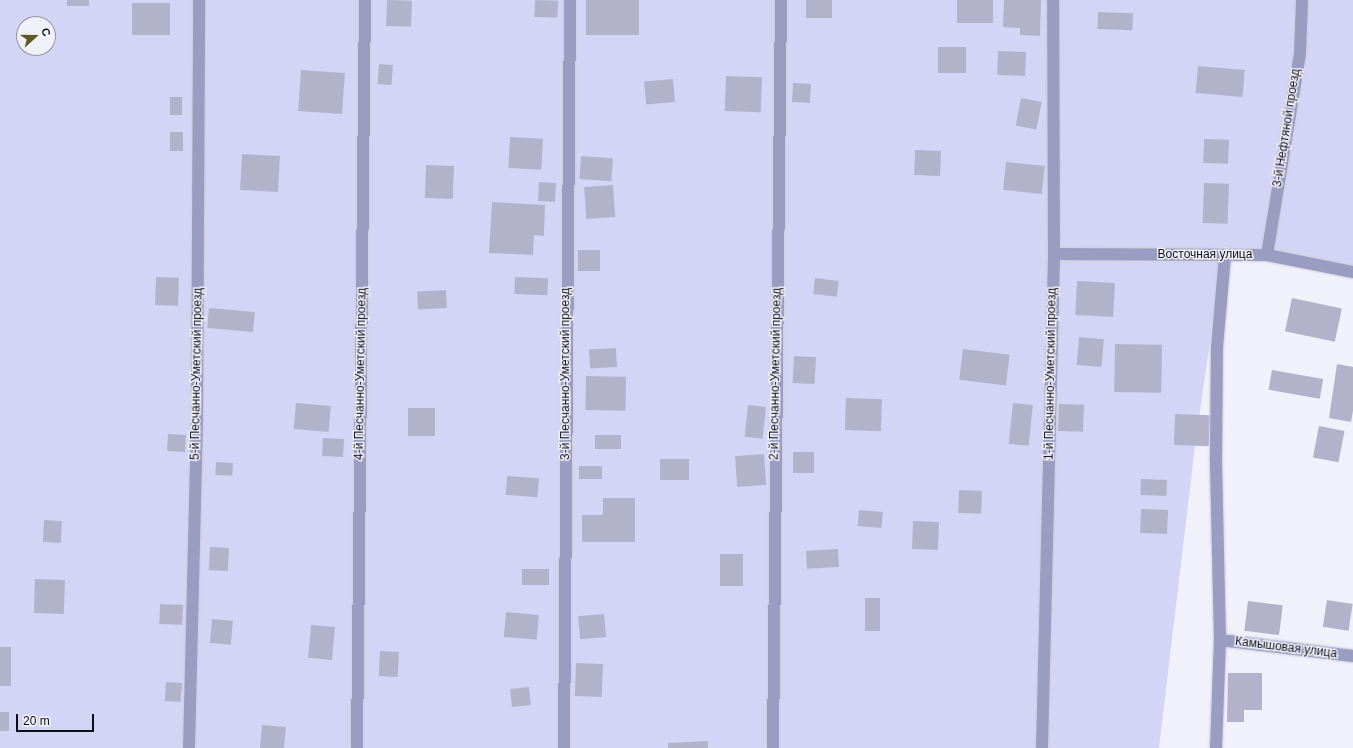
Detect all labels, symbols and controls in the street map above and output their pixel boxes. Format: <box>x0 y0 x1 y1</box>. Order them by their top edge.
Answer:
north arrow <box>16 16 56 56</box>
text: С <box>39 26 53 38</box>
street label: 3-й Нефтяной проезд <box>1271 68 1303 188</box>
street label: Восточная улица <box>1158 248 1252 262</box>
street label: 5-й Песчанно-Уметский проезд <box>188 288 206 460</box>
street label: 4-й Песчанно-Уметский проезд <box>352 288 370 460</box>
street label: 3-й Песчанно-Уметский проезд <box>559 288 573 460</box>
street label: 2-й Песчанно-Уметский проезд <box>767 288 785 460</box>
street label: 1-й Песчанно-Уметский проезд <box>1042 288 1060 460</box>
street label: Камышовая улица <box>1234 635 1338 661</box>
scale bar <box>18 706 96 732</box>
text: 20 m <box>23 714 50 728</box>

